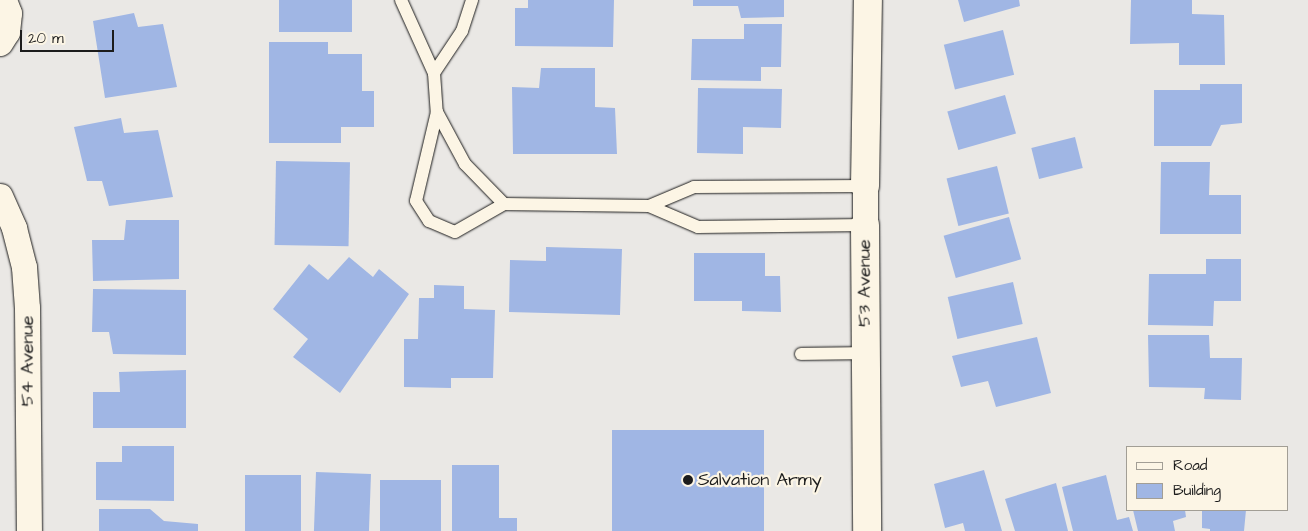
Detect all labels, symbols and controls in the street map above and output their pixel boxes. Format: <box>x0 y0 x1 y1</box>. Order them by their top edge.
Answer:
scale bar <box>22 20 116 52</box>
text: 20 m <box>28 28 64 49</box>
street label: 53 Avenue <box>854 239 876 327</box>
street label: 54 Avenue <box>17 316 39 406</box>
legend <box>1126 446 1288 511</box>
text: Road <box>1173 455 1207 476</box>
place label: Salvation Army <box>698 469 822 491</box>
marker: Salvation Army <box>682 474 694 486</box>
text: Building <box>1173 480 1221 501</box>

